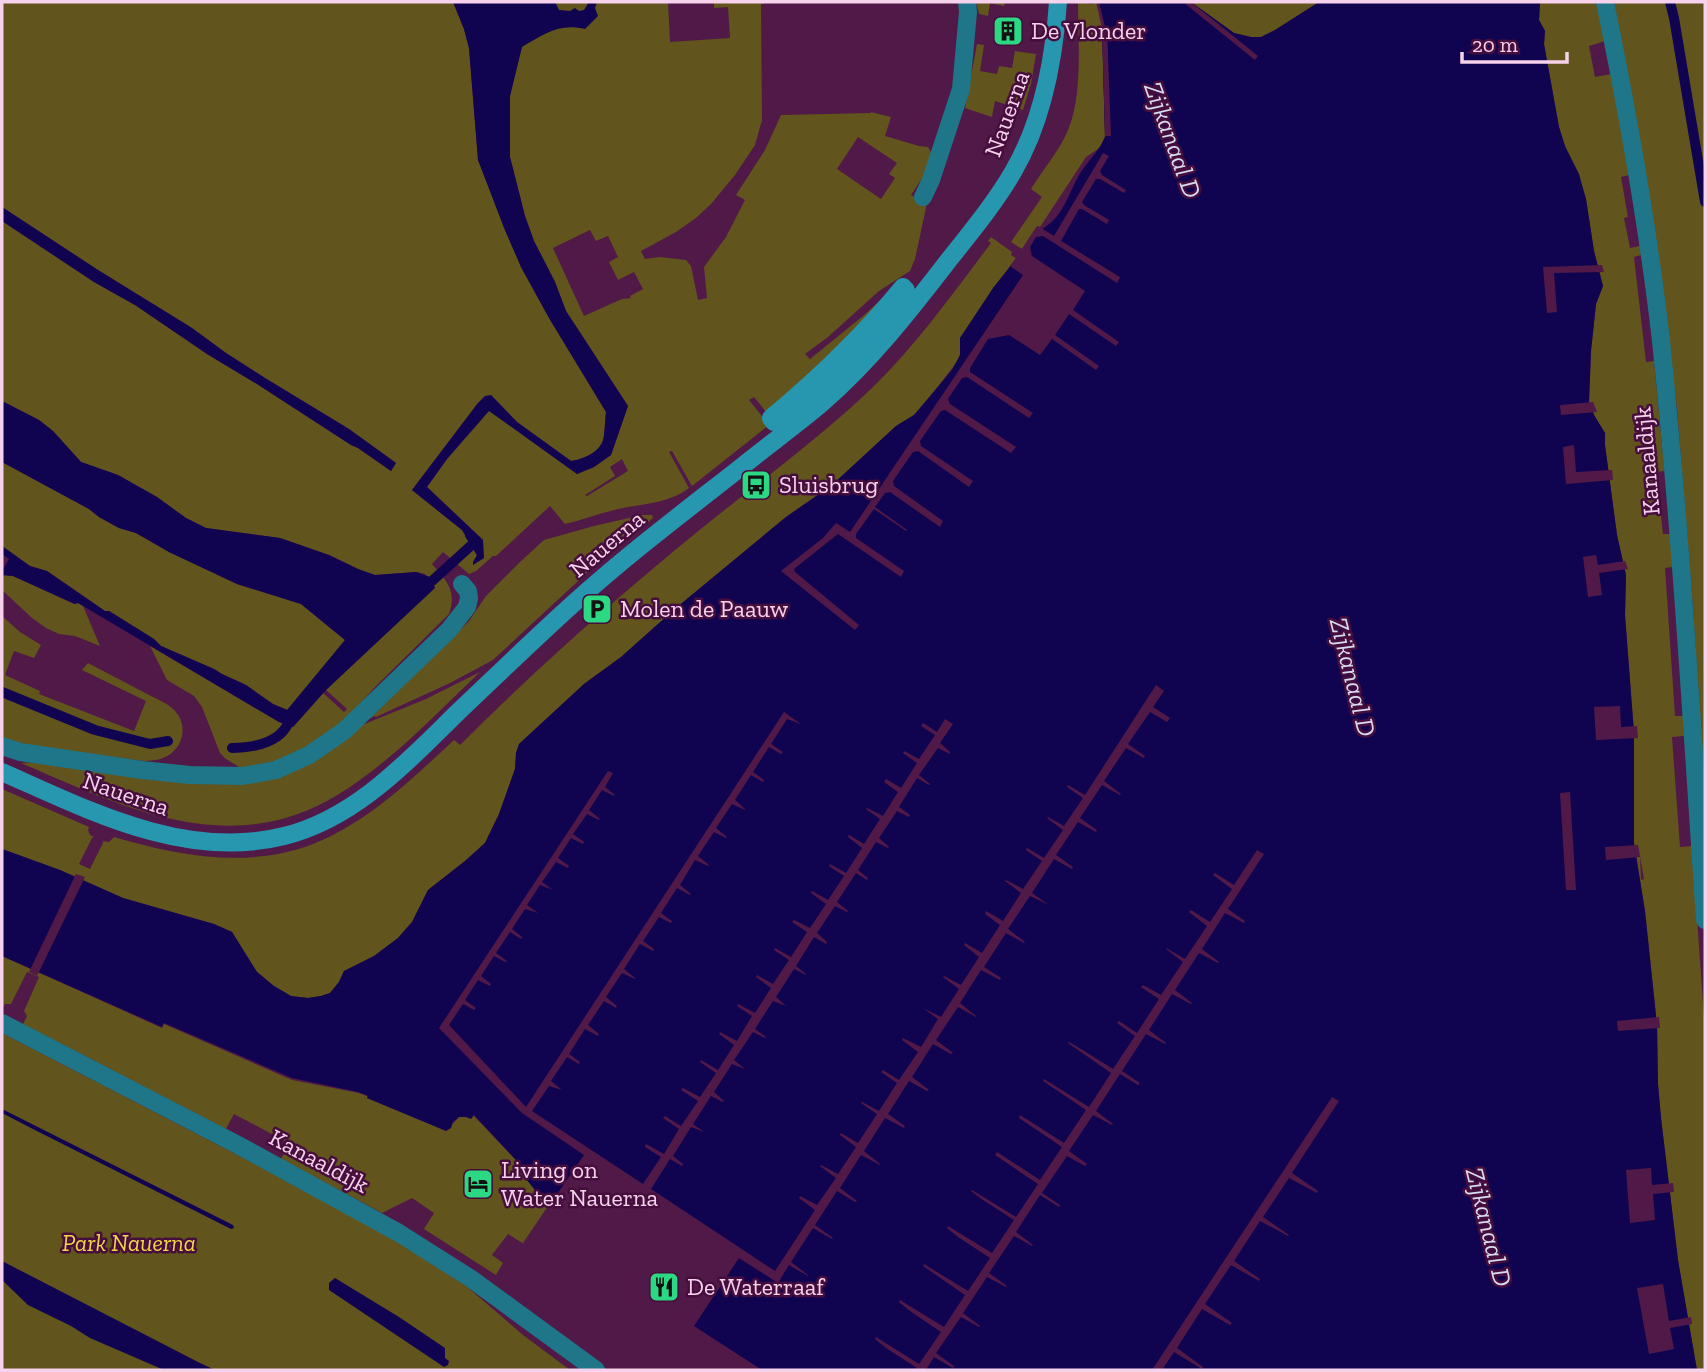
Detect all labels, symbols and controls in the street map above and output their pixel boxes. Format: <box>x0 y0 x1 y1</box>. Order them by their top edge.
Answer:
building icon: De Vlonder <box>991 14 1025 48</box>
place label: De Vlonder <box>1031 16 1146 45</box>
scale bar <box>1462 21 1567 65</box>
text: 20 m <box>1472 32 1518 57</box>
street label: Nauerna <box>978 67 1035 161</box>
water label: Zijkanaal D <box>1137 78 1209 202</box>
street label: Kanaaldijk <box>1627 405 1666 516</box>
bus stop icon: Sluisbrug <box>739 468 773 502</box>
place label: Sluisbrug <box>779 470 878 499</box>
street label: Nauerna <box>563 504 650 583</box>
parking icon: Molen de Paauw <box>580 592 614 626</box>
place label: Molen de Paauw <box>620 594 789 623</box>
water label: Zijkanaal D <box>1323 614 1383 740</box>
street label: Nauerna <box>79 765 173 822</box>
street label: Kanaaldijk <box>264 1122 375 1199</box>
place label: Living on Water Nauerna <box>501 1155 659 1212</box>
water label: Zijkanaal D <box>1459 1164 1519 1290</box>
hotel icon: Living on Water Nauerna <box>461 1167 495 1201</box>
park label: Park Nauerna <box>62 1228 196 1257</box>
restaurant icon: De Waterraaf <box>647 1270 681 1304</box>
place label: De Waterraaf <box>687 1272 826 1301</box>

